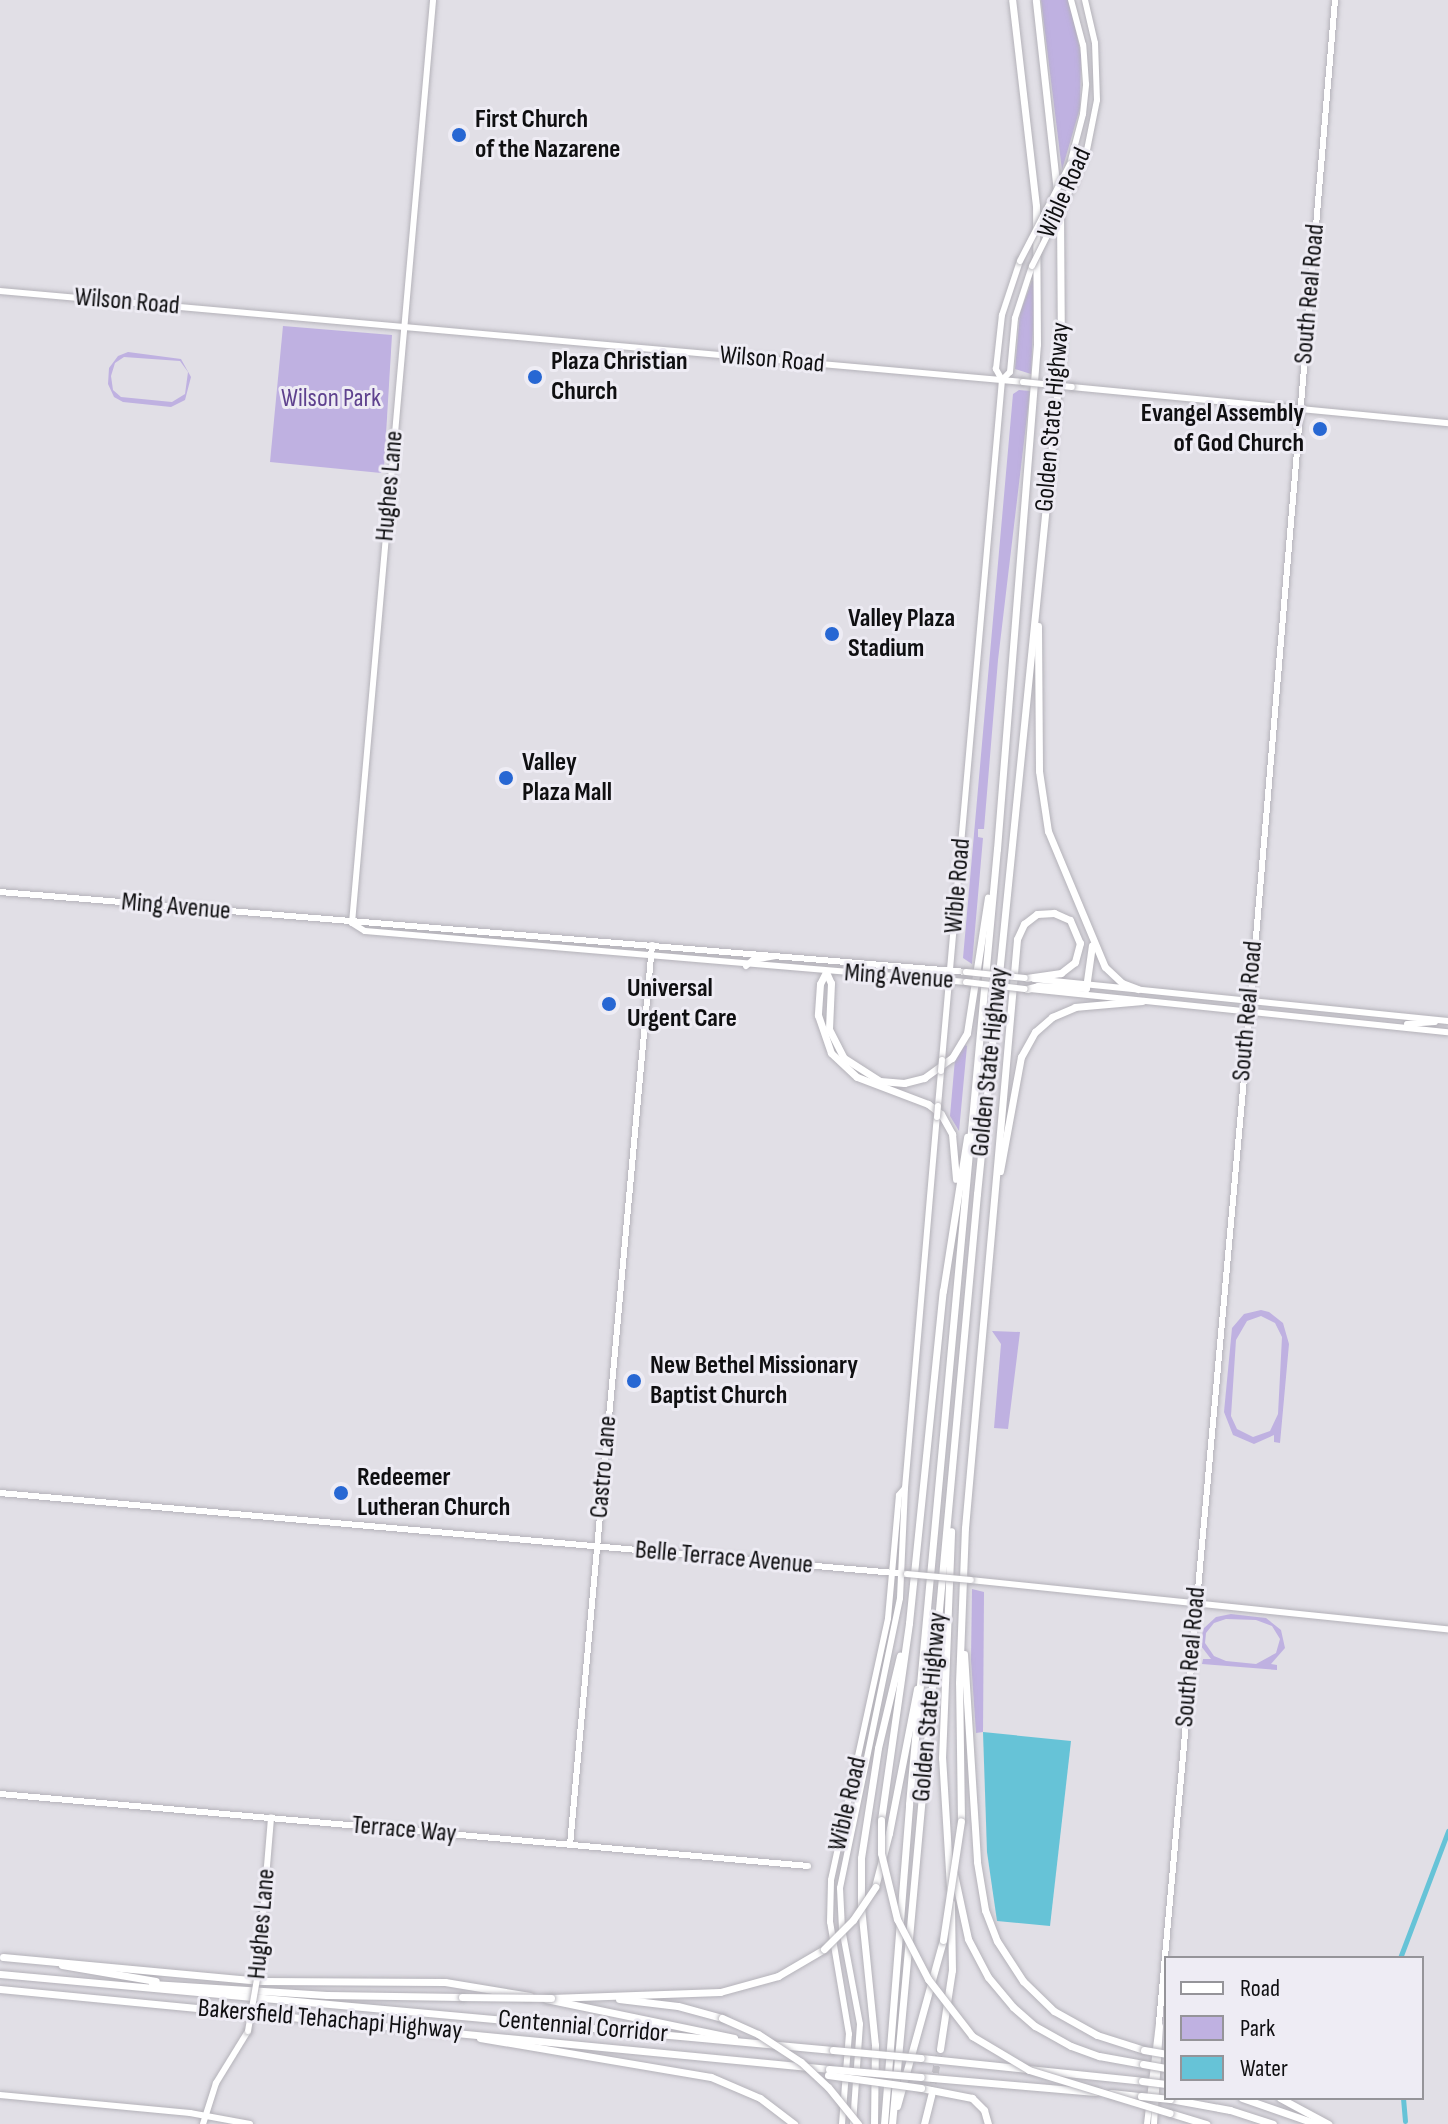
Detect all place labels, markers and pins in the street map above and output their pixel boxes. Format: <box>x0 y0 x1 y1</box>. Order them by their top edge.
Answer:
place label: First Church of the Nazarene <box>475 104 620 166</box>
marker: First Church of the Nazarene <box>450 126 468 144</box>
place label: Plaza Christian Church <box>551 346 688 408</box>
marker: Plaza Christian Church <box>526 368 544 386</box>
place label: Evangel Assembly of God Church <box>1141 398 1304 460</box>
marker: Evangel Assembly of God Church <box>1311 420 1329 438</box>
place label: Valley Plaza Stadium <box>848 603 955 664</box>
marker: Valley Plaza Stadium <box>823 625 841 643</box>
place label: Valley Plaza Mall <box>522 747 612 808</box>
marker: Valley Plaza Mall <box>497 769 515 787</box>
place label: Universal Urgent Care <box>627 973 737 1034</box>
marker: Universal Urgent Care <box>598 993 620 1015</box>
place label: New Bethel Missionary Baptist Church <box>650 1350 858 1412</box>
marker: New Bethel Missionary Baptist Church <box>625 1372 643 1390</box>
place label: Redeemer Lutheran Church <box>357 1462 510 1524</box>
marker: Redeemer Lutheran Church <box>332 1484 350 1502</box>

